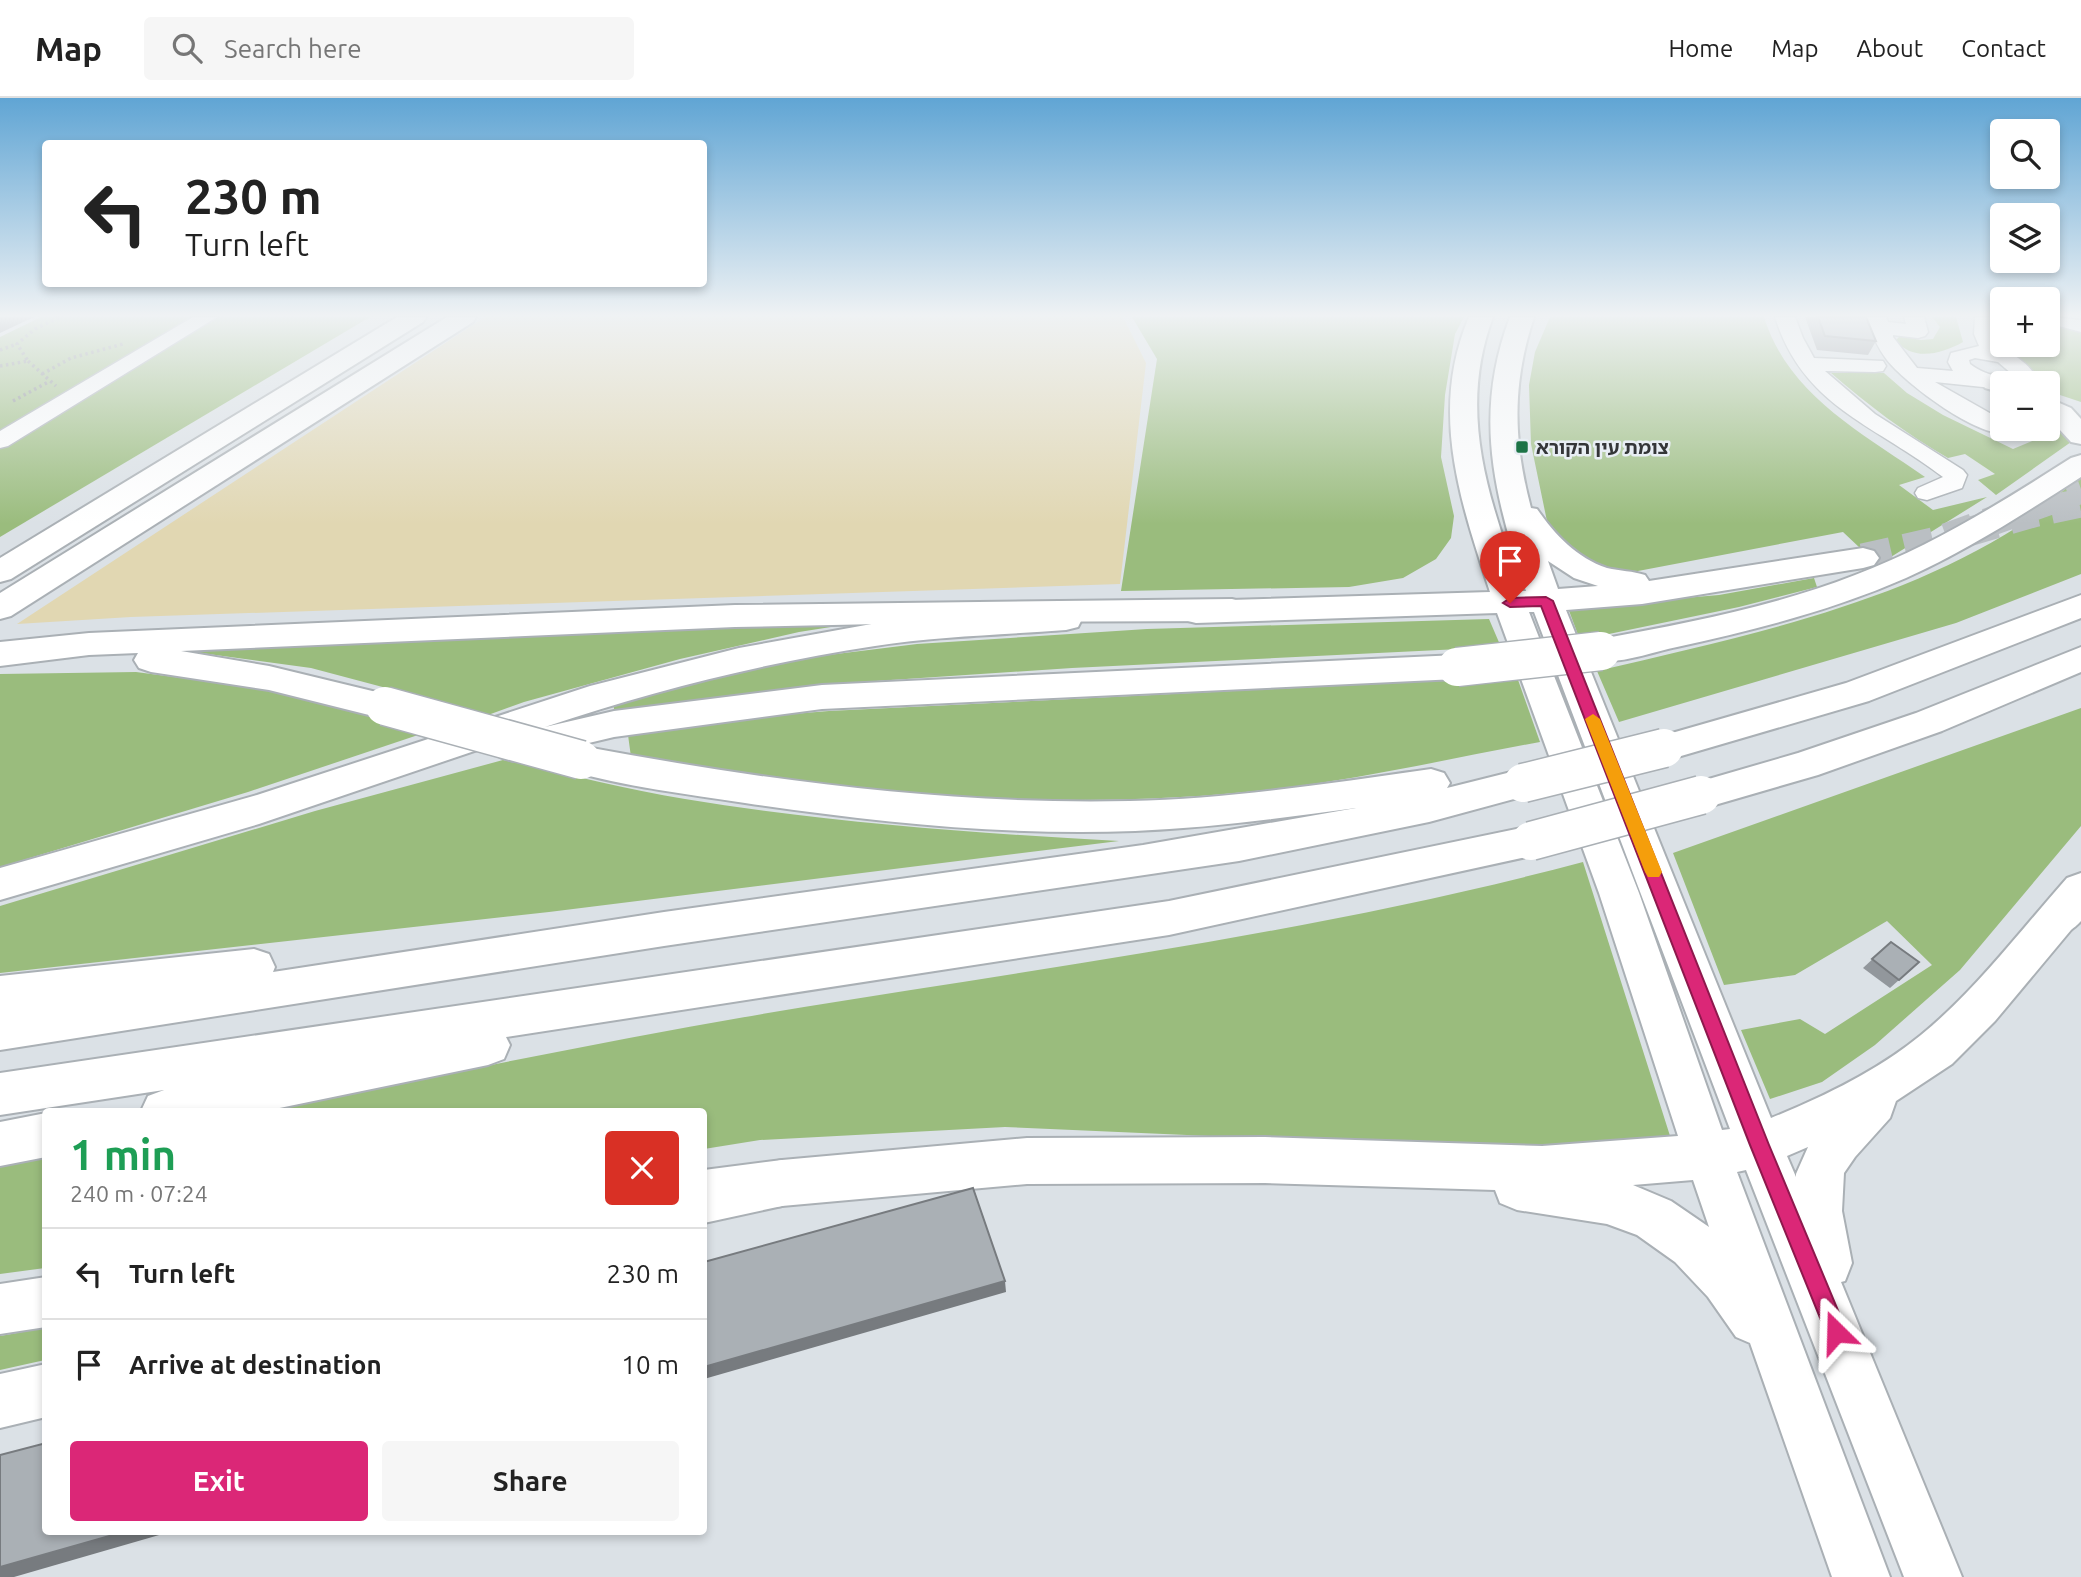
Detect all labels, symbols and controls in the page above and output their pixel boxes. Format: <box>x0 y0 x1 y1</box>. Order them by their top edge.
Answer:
search box <box>144 17 634 80</box>
icon: search <box>168 29 206 67</box>
text: Map <box>35 30 102 67</box>
text: Search here <box>224 34 362 63</box>
text: Home <box>1668 35 1733 62</box>
text: Map <box>1771 35 1818 62</box>
text: About <box>1856 35 1923 62</box>
text: Contact <box>1961 35 2046 62</box>
map controls <box>1990 119 2060 441</box>
button: search <box>1990 119 2060 189</box>
icon: left <box>70 168 161 259</box>
text: 230 m <box>185 168 322 223</box>
button: layers <box>1990 203 2060 273</box>
text: Turn left <box>185 226 309 262</box>
button: + <box>1990 287 2060 357</box>
button: − <box>1990 371 2060 441</box>
place label: צומת עין הקורא <box>1536 436 1669 458</box>
marker: צומת עין הקורא <box>1514 439 1530 455</box>
pin <box>1480 531 1540 603</box>
icon: arrive <box>1491 542 1529 580</box>
text: 1 min <box>70 1131 176 1178</box>
button: close <box>605 1131 679 1205</box>
text: 240 m · 07:24 <box>70 1181 208 1206</box>
icon: left <box>70 1255 108 1293</box>
text: Turn left <box>129 1259 235 1288</box>
text: 230 m <box>607 1259 679 1288</box>
position arrow <box>1799 1295 1873 1369</box>
icon: arrive <box>70 1346 108 1384</box>
text: Arrive at destination <box>129 1350 382 1379</box>
text: 10 m <box>621 1350 679 1379</box>
button: Exit <box>70 1441 368 1521</box>
button: Share <box>382 1441 679 1521</box>

